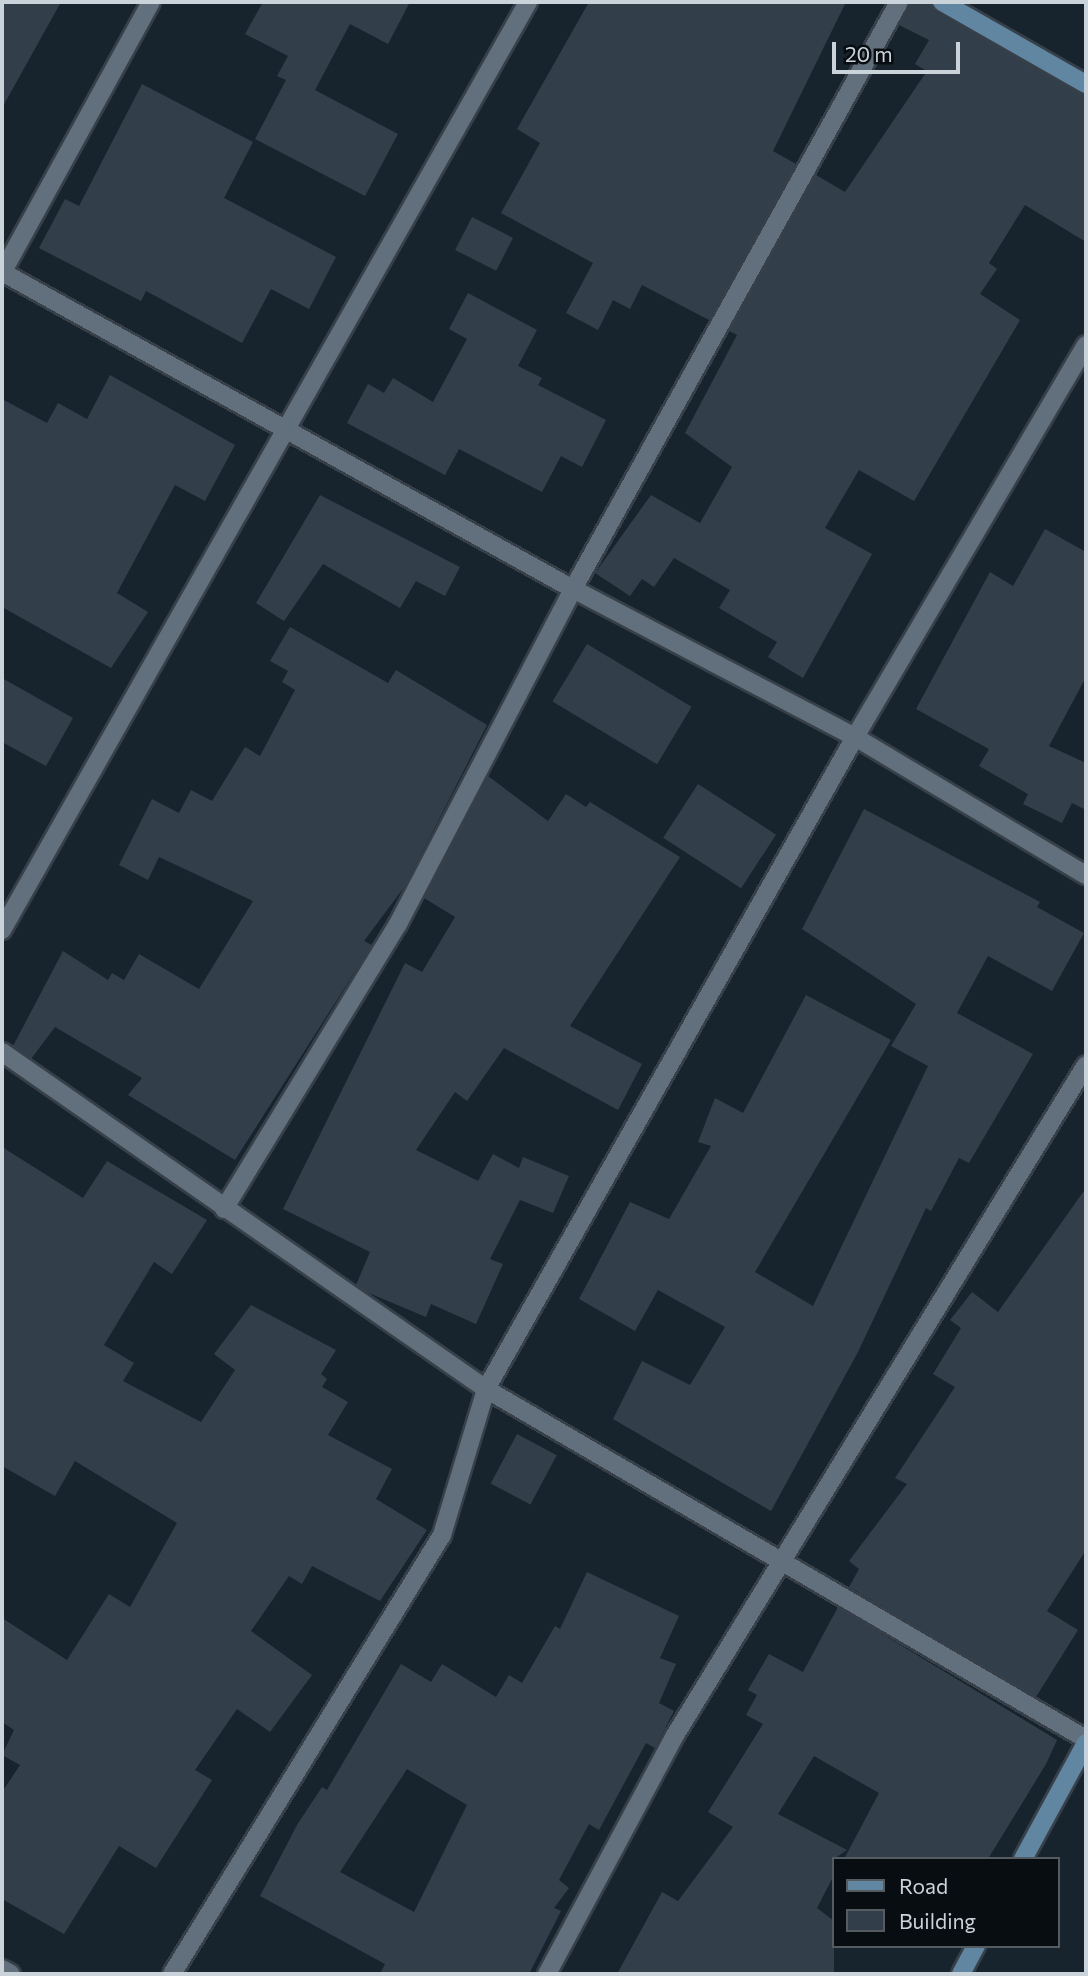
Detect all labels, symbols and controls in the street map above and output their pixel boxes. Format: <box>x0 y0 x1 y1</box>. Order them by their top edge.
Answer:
scale bar <box>836 28 964 72</box>
text: 20 m <box>845 41 893 66</box>
legend <box>832 1857 1060 1948</box>
text: Road <box>899 1873 948 1898</box>
text: Building <box>899 1908 976 1933</box>

